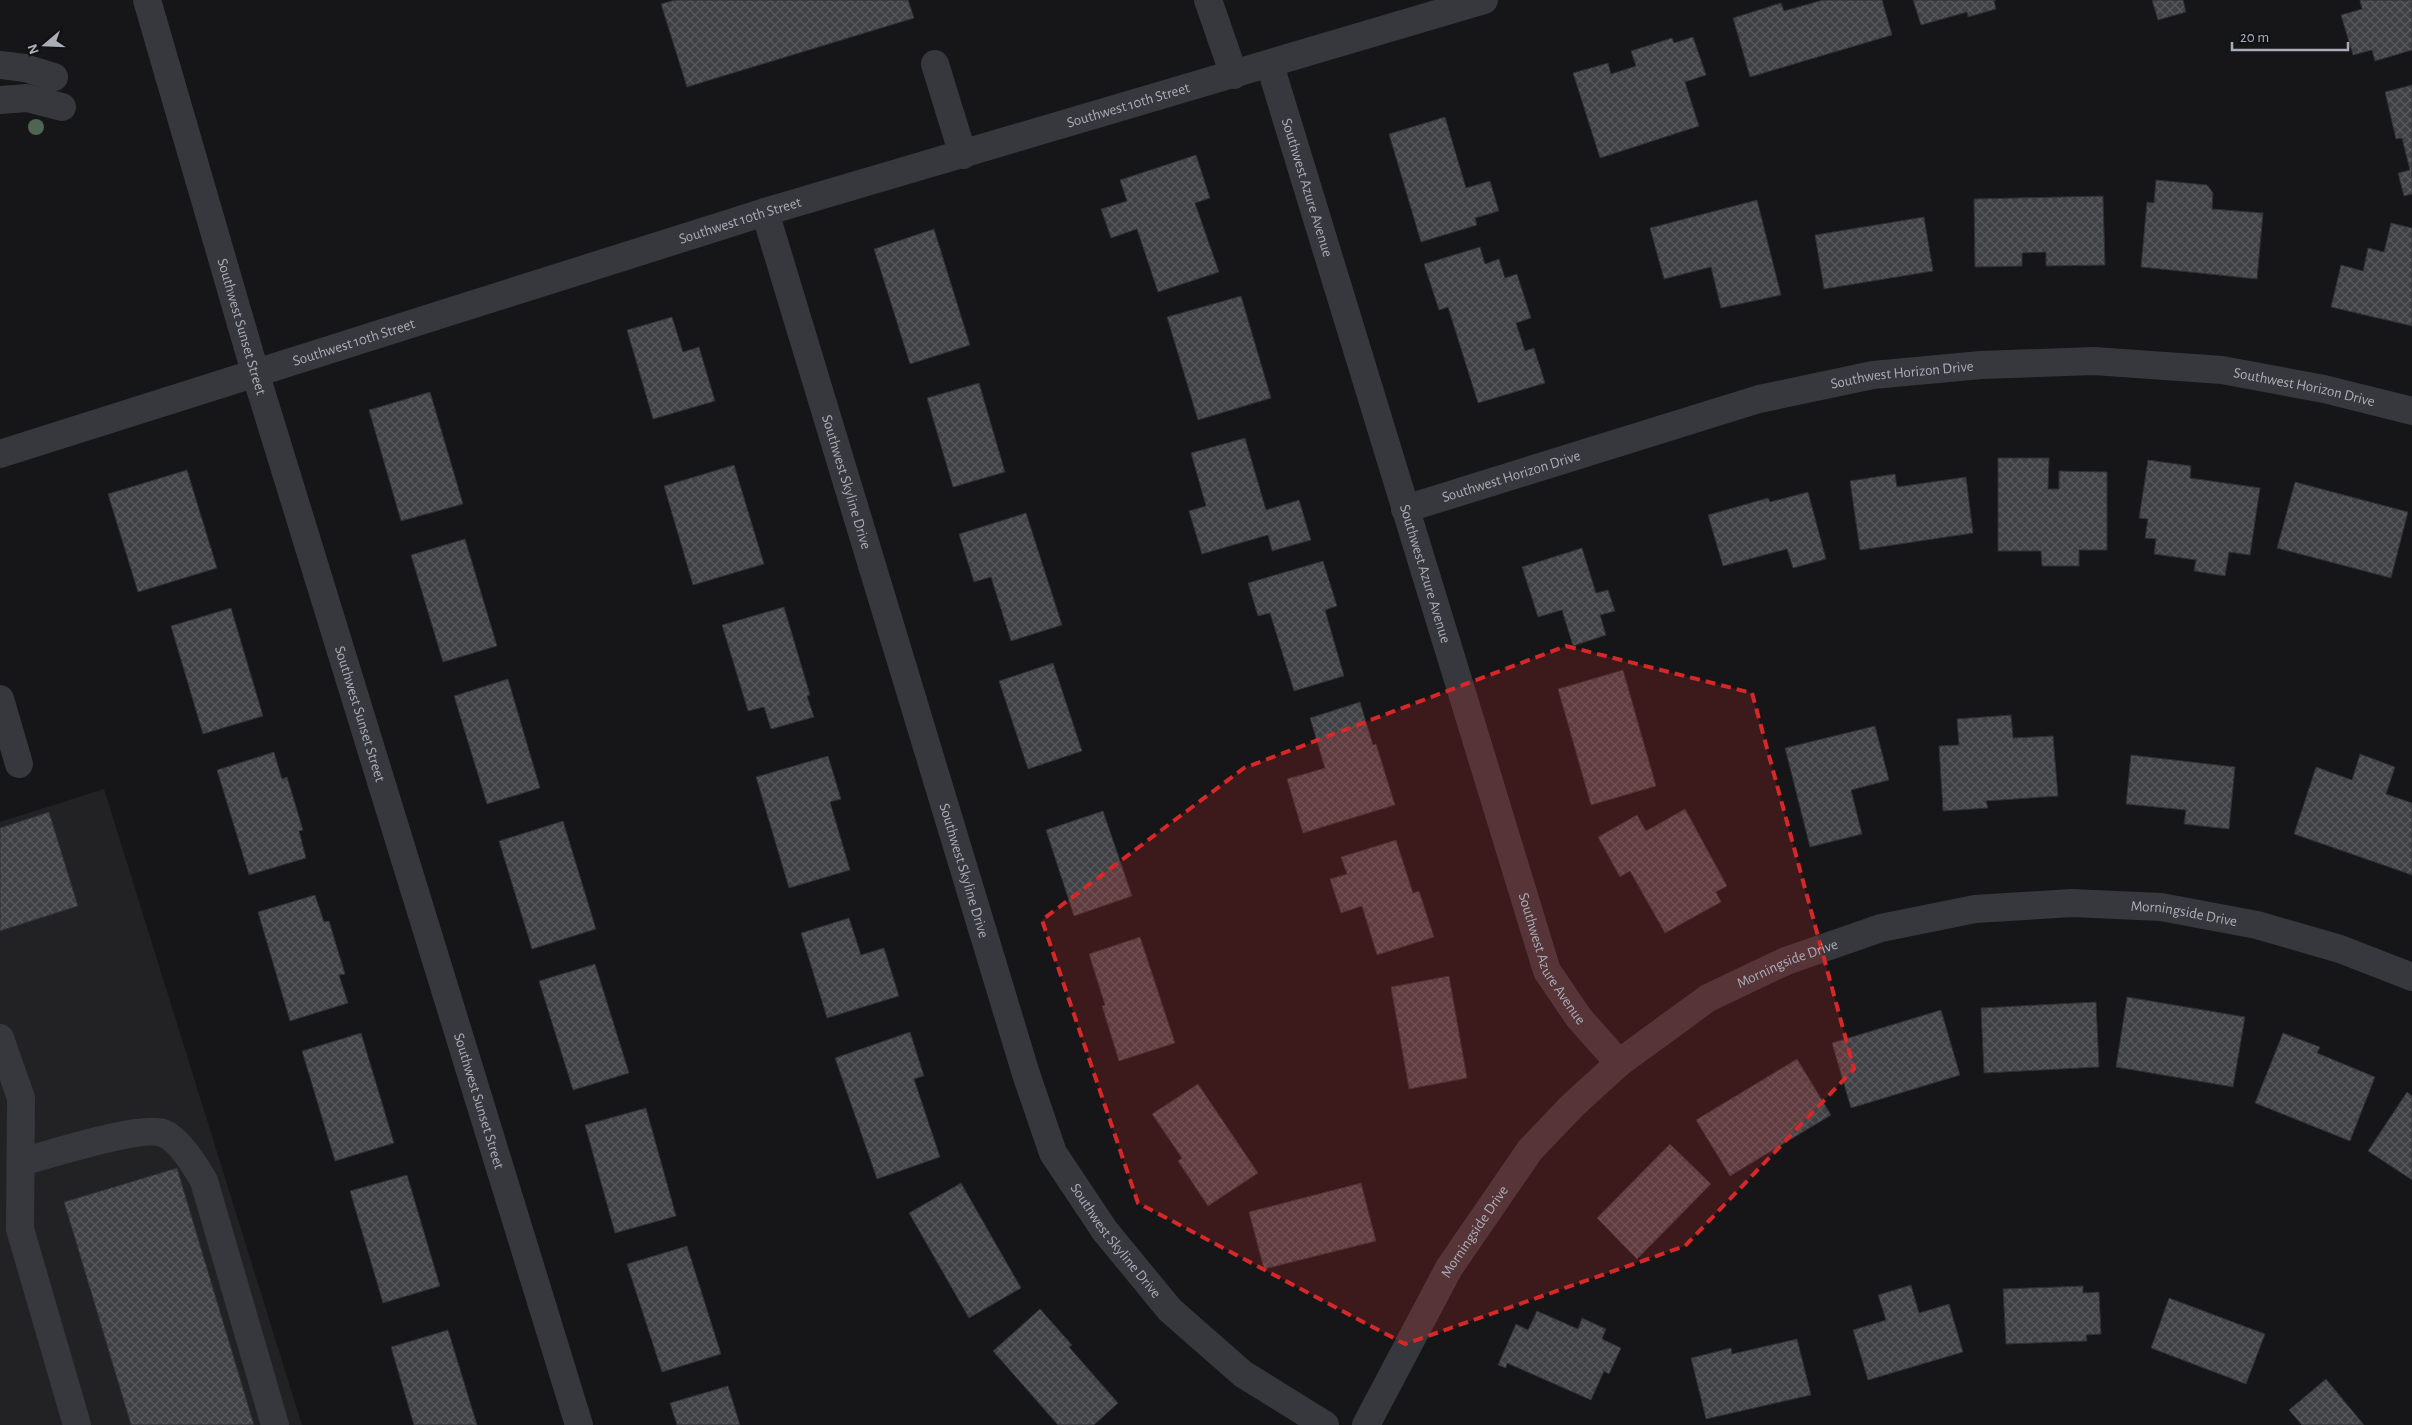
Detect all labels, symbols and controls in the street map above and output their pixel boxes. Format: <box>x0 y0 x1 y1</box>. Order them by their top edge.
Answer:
north arrow <box>20 20 70 70</box>
scale bar <box>2232 20 2348 52</box>
text: 20 m <box>2240 30 2269 45</box>
text: N <box>25 42 42 56</box>
street label: Southwest 10th Street <box>1065 80 1192 130</box>
street label: Southwest Azure Avenue <box>1279 116 1336 259</box>
street label: Southwest 10th Street <box>677 194 803 246</box>
street label: Southwest Sunset Street <box>215 257 269 397</box>
street label: Southwest 10th Street <box>291 316 417 368</box>
street label: Southwest Horizon Drive <box>1829 358 1974 391</box>
street label: Southwest Horizon Drive <box>2232 365 2377 409</box>
street label: Southwest Skyline Drive <box>819 413 874 551</box>
street label: Southwest Horizon Drive <box>1440 447 1582 505</box>
street label: Southwest Azure Avenue <box>1397 503 1454 645</box>
street label: Southwest Sunset Street <box>332 644 388 784</box>
street label: Southwest Skyline Drive <box>937 801 992 940</box>
street label: Southwest Azure Avenue <box>1516 891 1589 1027</box>
street label: Morningside Drive <box>2130 898 2238 929</box>
street label: Morningside Drive <box>1734 936 1840 991</box>
street label: Southwest Sunset Street <box>451 1031 507 1171</box>
street label: Southwest Skyline Drive <box>1068 1180 1164 1301</box>
street label: Morningside Drive <box>1438 1183 1511 1280</box>

